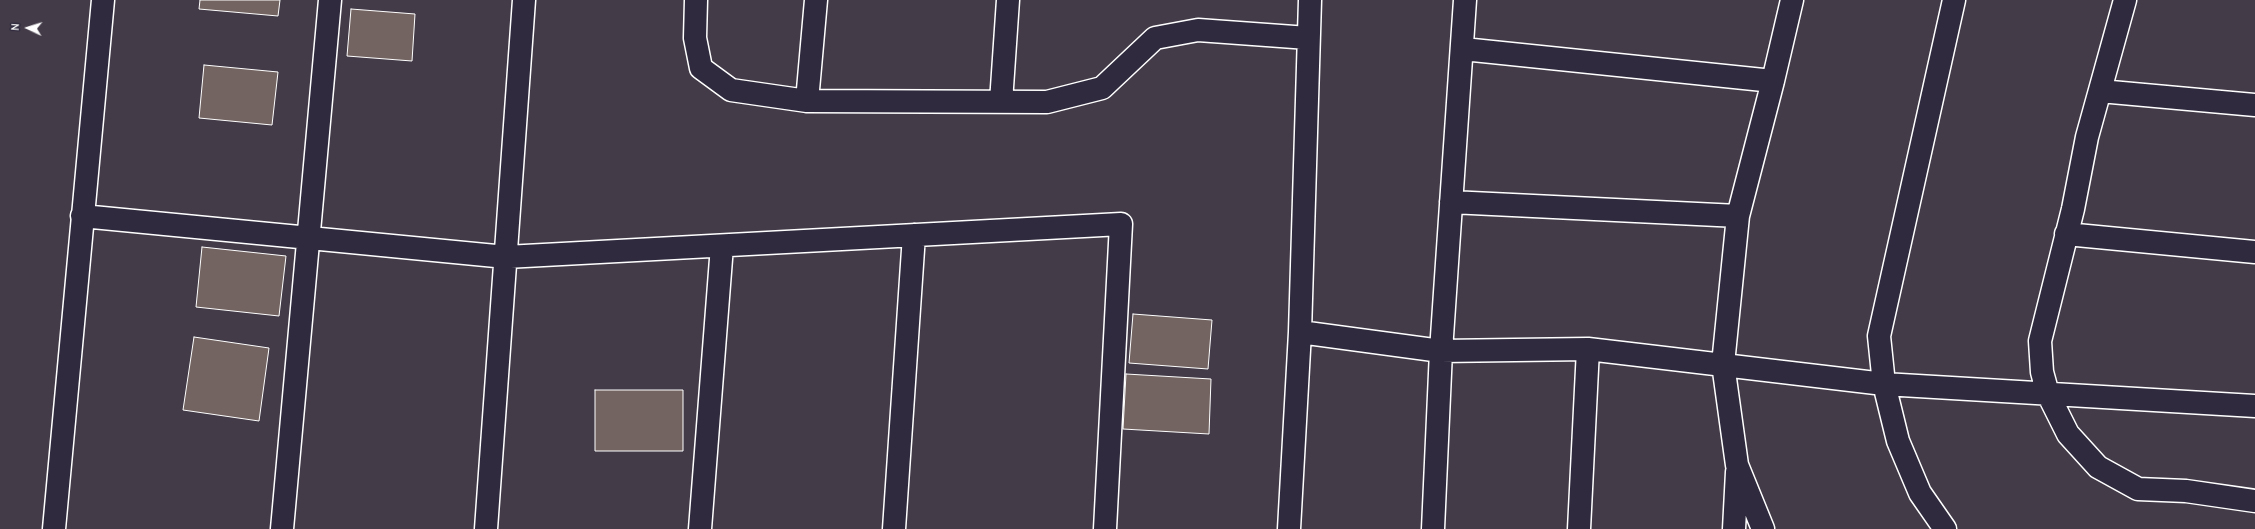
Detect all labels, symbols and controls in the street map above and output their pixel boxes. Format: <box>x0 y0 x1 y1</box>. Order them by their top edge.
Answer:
north arrow <box>8 8 48 48</box>
text: N <box>9 23 22 31</box>

